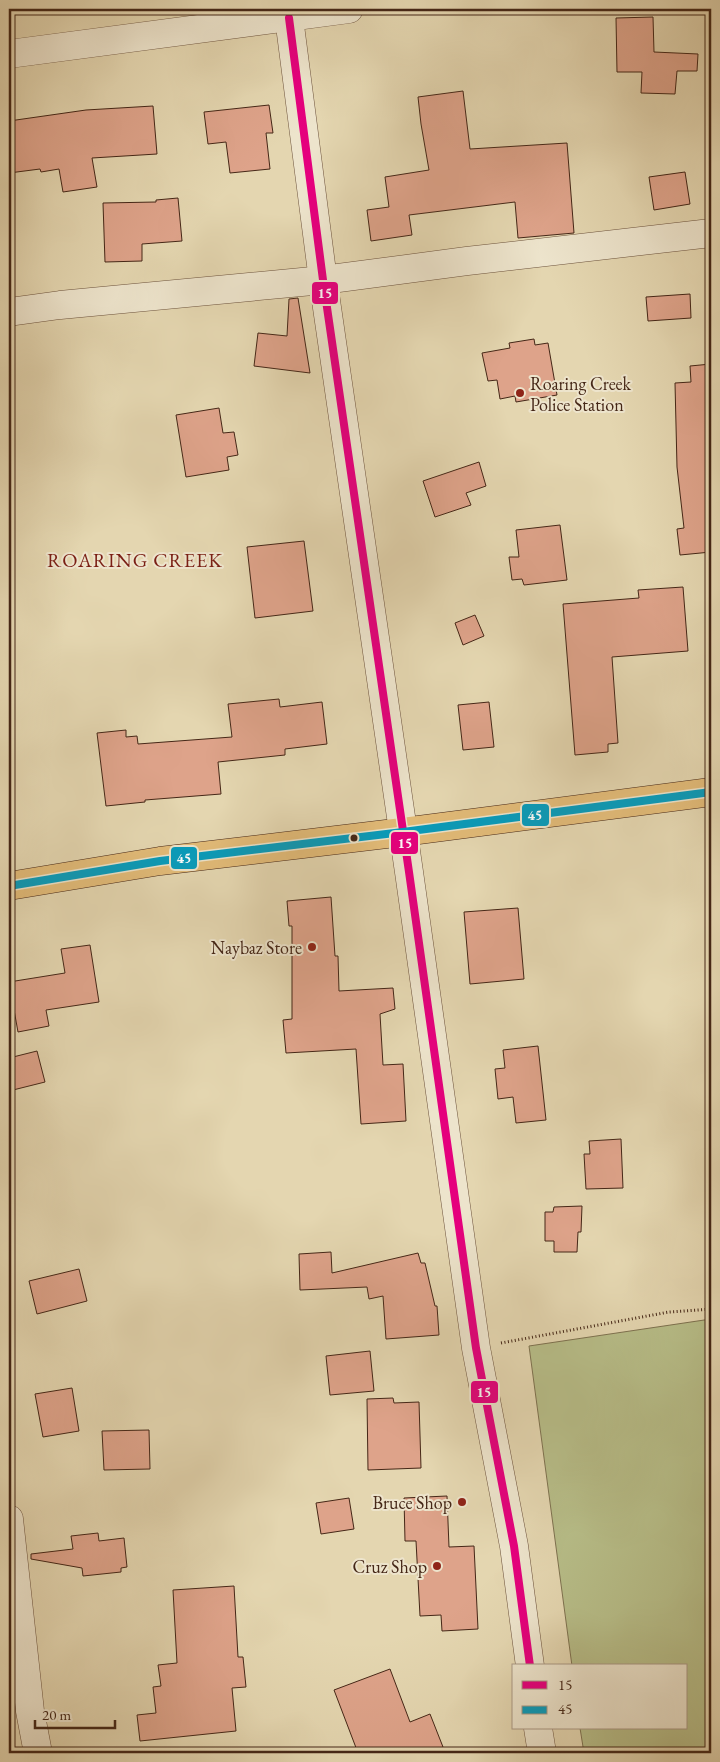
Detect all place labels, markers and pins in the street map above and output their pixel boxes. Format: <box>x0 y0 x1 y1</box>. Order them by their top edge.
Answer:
place label: Roaring Creek Police Station <box>530 372 632 416</box>
marker: Roaring Creek Police Station <box>514 387 526 399</box>
unlabelled marker <box>349 833 359 843</box>
place label: Naybaz Store <box>211 936 302 959</box>
marker: Naybaz Store <box>306 941 318 953</box>
place label: Bruce Shop <box>372 1491 452 1514</box>
marker: Bruce Shop <box>456 1496 468 1508</box>
place label: Cruz Shop <box>352 1555 427 1578</box>
marker: Cruz Shop <box>431 1560 443 1572</box>

